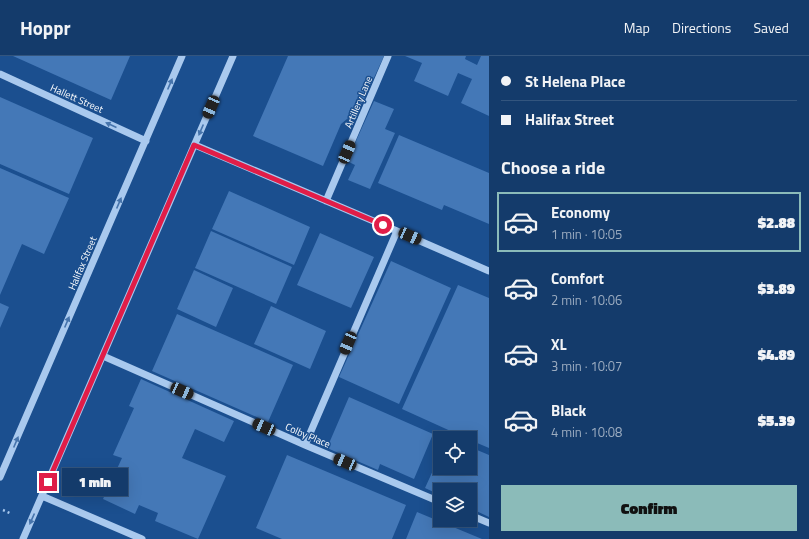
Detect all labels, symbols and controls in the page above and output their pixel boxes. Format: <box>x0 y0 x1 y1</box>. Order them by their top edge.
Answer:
text: Hoppr <box>20 13 71 42</box>
text: Map <box>624 17 650 38</box>
text: Directions <box>672 17 731 38</box>
text: Saved <box>753 17 789 38</box>
text: St Helena Place <box>525 70 625 93</box>
street label: Artillery Lane <box>341 74 376 131</box>
one-way arrow <box>168 77 174 89</box>
street label: Hallett Street <box>48 80 106 117</box>
car <box>201 94 221 120</box>
text: Halifax Street <box>525 108 614 131</box>
one-way arrow <box>105 122 116 128</box>
one-way arrow <box>198 125 204 136</box>
car <box>337 139 357 165</box>
text: Choose a ride <box>501 154 605 181</box>
one-way arrow <box>116 198 122 209</box>
text: Economy <box>551 201 610 224</box>
icon: car <box>503 204 539 240</box>
text: $2.88 <box>758 211 795 234</box>
route start <box>374 216 392 234</box>
text: 1 min · 10:05 <box>551 224 622 244</box>
car <box>397 226 423 246</box>
street label: Halifax Street <box>64 234 101 292</box>
text: Comfort <box>551 267 604 290</box>
icon: car <box>503 270 539 306</box>
text: $3.89 <box>758 277 795 300</box>
text: 2 min · 10:06 <box>551 290 622 310</box>
one-way arrow <box>65 316 71 328</box>
car <box>338 330 358 356</box>
text: XL <box>551 333 567 356</box>
icon: car <box>503 336 539 372</box>
text: $4.89 <box>758 343 795 366</box>
text: 3 min · 10:07 <box>551 356 622 376</box>
car <box>169 381 195 401</box>
text: Black <box>551 399 586 422</box>
icon: car <box>503 402 539 438</box>
text: $5.39 <box>758 409 795 432</box>
car <box>251 417 277 437</box>
street label: Colby Place <box>283 419 333 452</box>
text: 4 min · 10:08 <box>551 422 622 442</box>
map controls <box>433 431 477 527</box>
button: locate <box>433 431 477 475</box>
one-way arrow <box>13 435 19 447</box>
car <box>332 452 358 472</box>
callout: 1 min <box>62 468 128 496</box>
text: 1 min <box>79 472 111 492</box>
route end <box>39 473 57 491</box>
button: layers <box>433 483 477 527</box>
button: Confirm <box>501 485 797 531</box>
one-way arrow <box>29 513 35 525</box>

